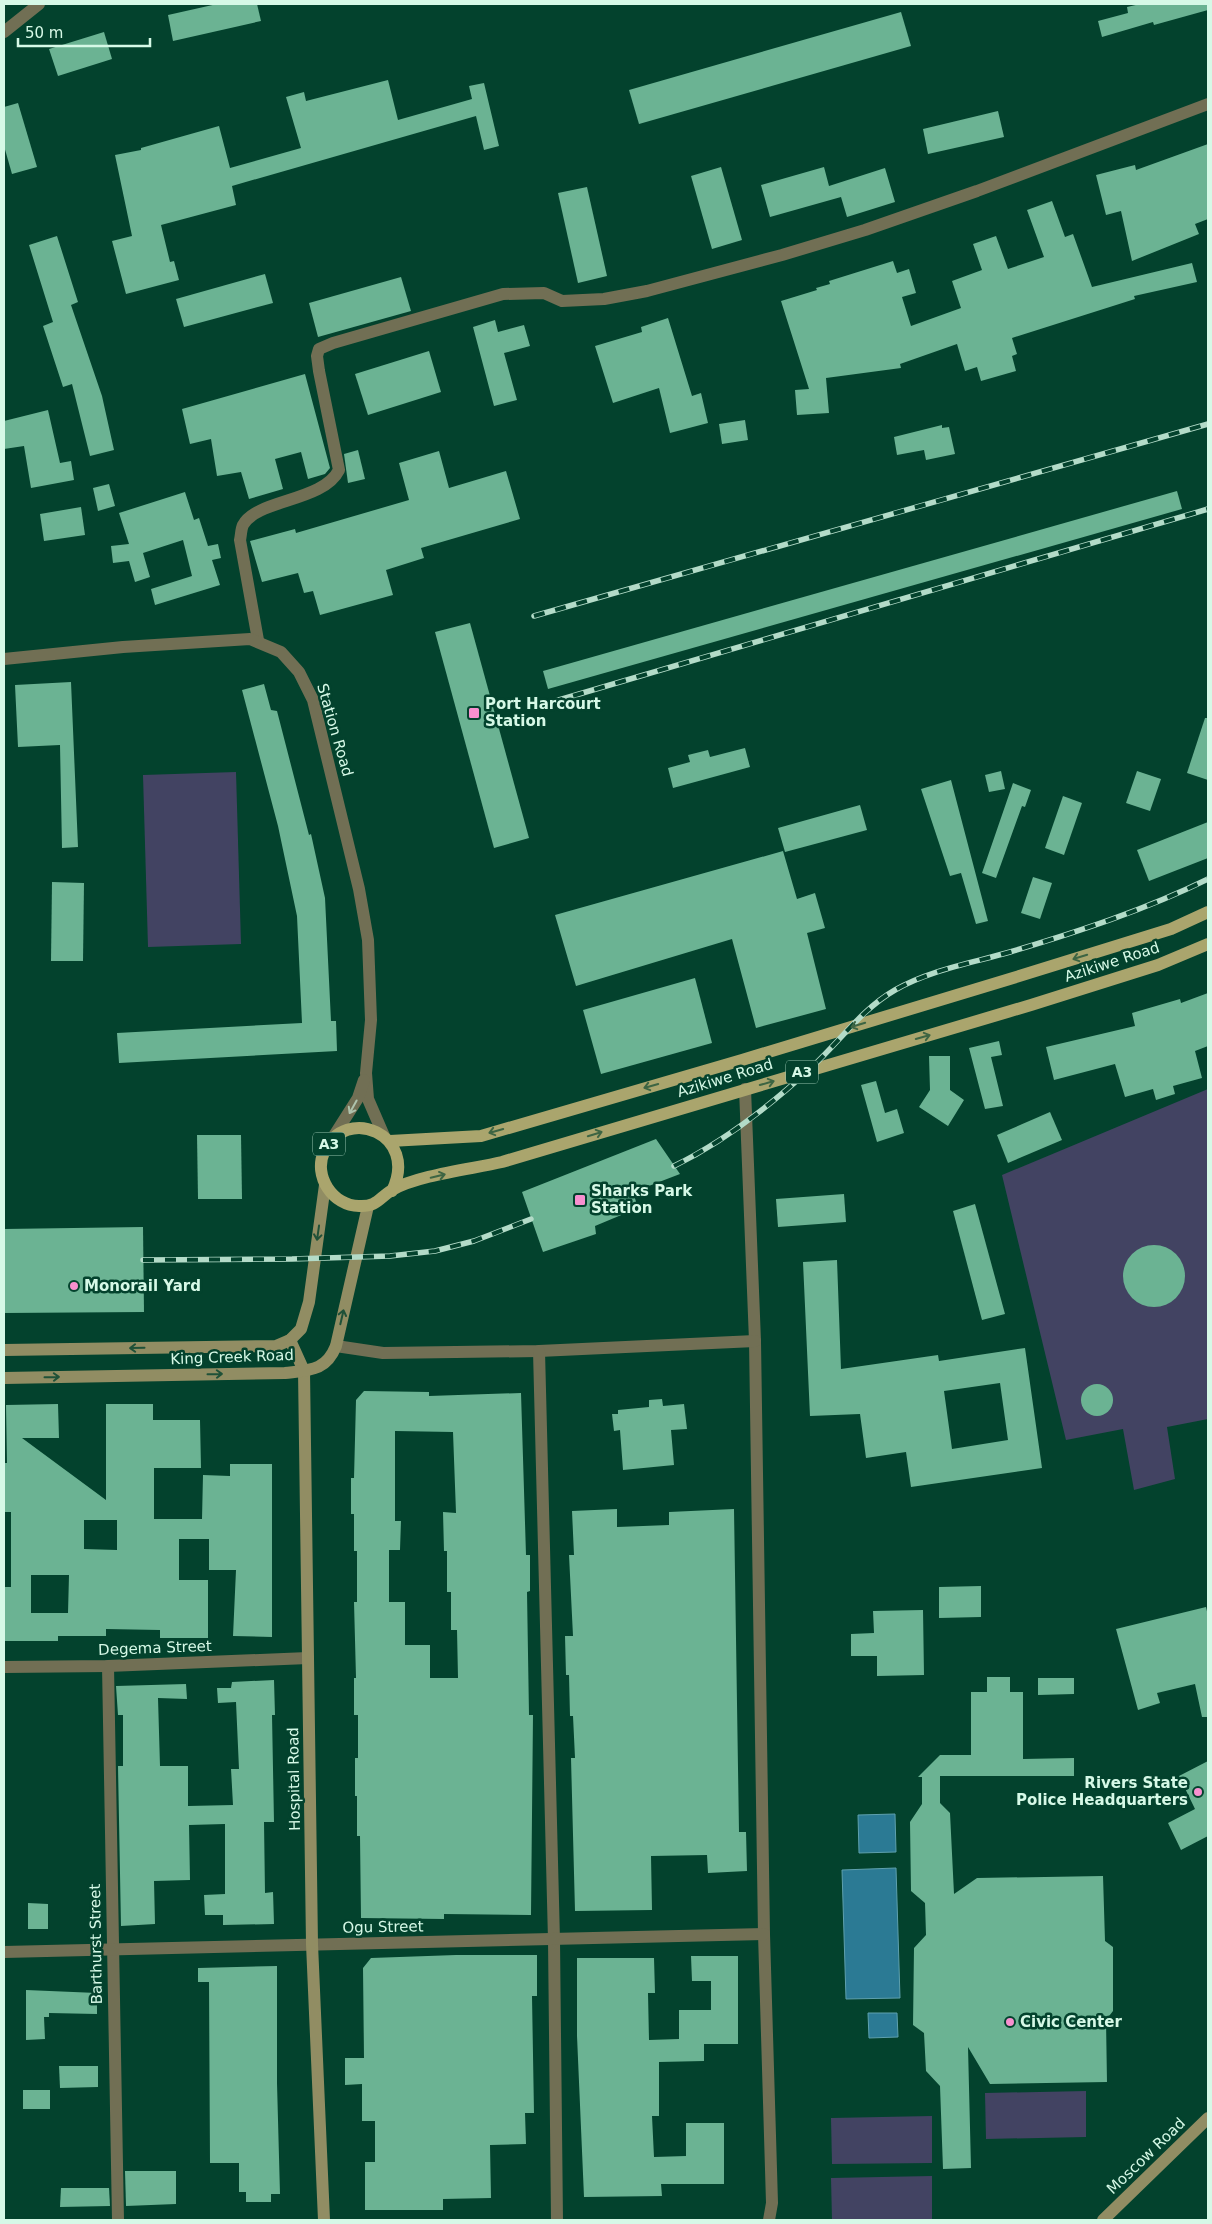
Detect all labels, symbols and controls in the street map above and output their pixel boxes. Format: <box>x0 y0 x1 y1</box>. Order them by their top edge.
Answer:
scale bar <box>18 15 150 47</box>
text: 50 m <box>25 24 63 42</box>
street label: Station Road <box>313 681 357 779</box>
place label: Port Harcourt Station <box>485 695 601 730</box>
marker: Port Harcourt Station <box>467 706 481 720</box>
street label: Azikiwe Road <box>1062 938 1162 986</box>
one-way arrow <box>1073 953 1088 962</box>
one-way arrow <box>850 1021 866 1031</box>
one-way arrow <box>915 1031 931 1041</box>
street label: Azikiwe Road <box>675 1055 775 1101</box>
road number: A3 <box>786 1060 818 1084</box>
one-way arrow <box>759 1077 775 1087</box>
one-way arrow <box>644 1081 660 1091</box>
one-way arrow <box>347 1100 357 1114</box>
one-way arrow <box>488 1127 504 1137</box>
one-way arrow <box>587 1129 603 1139</box>
road number: A3 <box>313 1132 345 1156</box>
one-way arrow <box>430 1171 446 1181</box>
place label: Sharks Park Station <box>591 1182 693 1217</box>
marker: Sharks Park Station <box>573 1193 587 1207</box>
one-way arrow <box>313 1225 323 1241</box>
place label: Monorail Yard <box>84 1277 201 1295</box>
marker: Monorail Yard <box>68 1280 80 1292</box>
one-way arrow <box>338 1310 348 1326</box>
one-way arrow <box>129 1343 146 1353</box>
street label: King Creek Road <box>170 1346 294 1368</box>
one-way arrow <box>206 1369 223 1379</box>
one-way arrow <box>44 1372 60 1382</box>
street label: Degema Street <box>98 1637 212 1659</box>
street label: Hospital Road <box>284 1727 304 1831</box>
place label: Rivers State Police Headquarters <box>1016 1774 1188 1809</box>
marker: Rivers State Police Headquarters <box>1192 1786 1204 1798</box>
street label: Barthurst Street <box>86 1883 106 2005</box>
street label: Ogu Street <box>342 1917 424 1937</box>
place label: Civic Center <box>1020 2013 1122 2031</box>
marker: Civic Center <box>1004 2016 1016 2028</box>
street label: Moscow Road <box>1103 2114 1189 2198</box>

